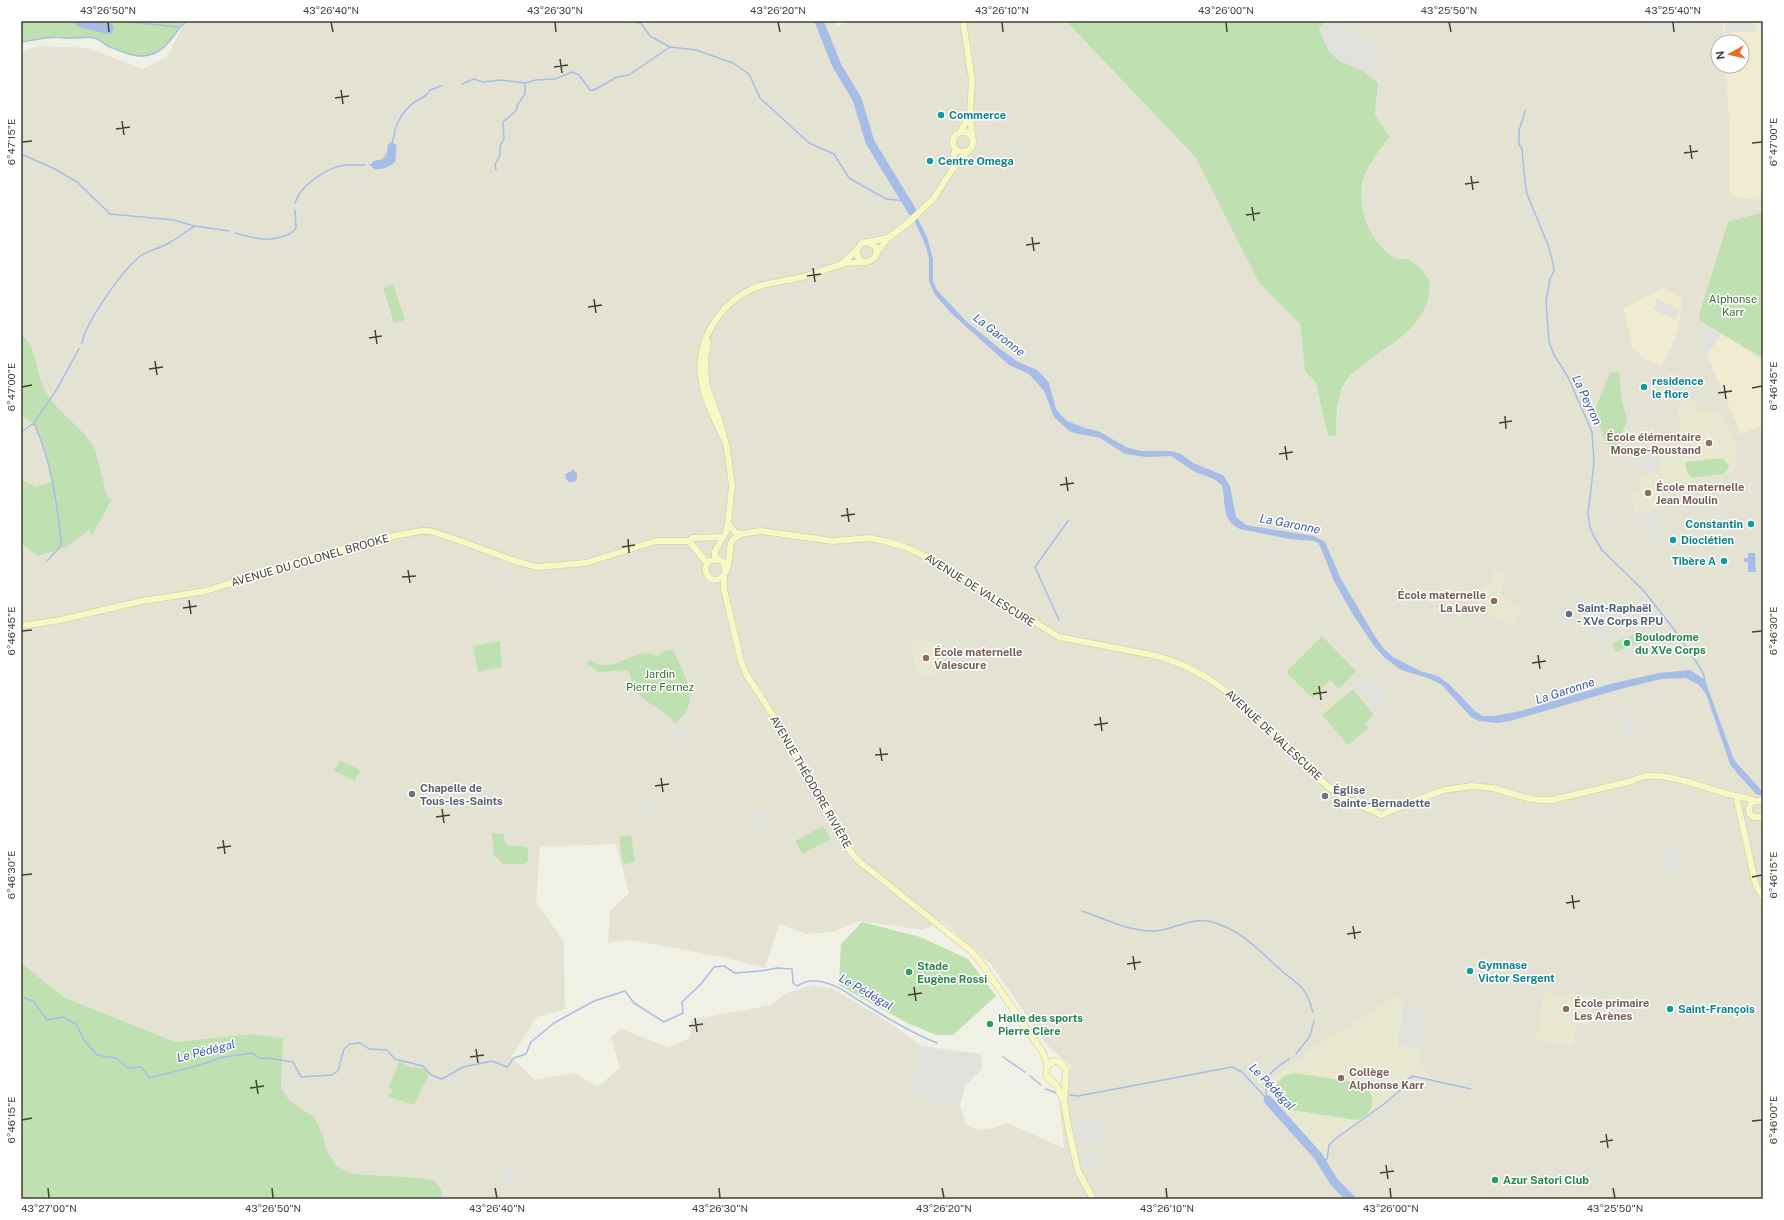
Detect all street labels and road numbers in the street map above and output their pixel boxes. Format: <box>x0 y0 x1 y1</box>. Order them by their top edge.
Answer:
street label: AVENUE DU COLONEL BROOKE <box>230 532 390 588</box>
street label: AVENUE DE VALESCURE <box>923 551 1037 629</box>
street label: AVENUE DE VALESCURE <box>1223 687 1325 783</box>
street label: AVENUE THÉODORE RIVIÈRE <box>768 713 855 851</box>

